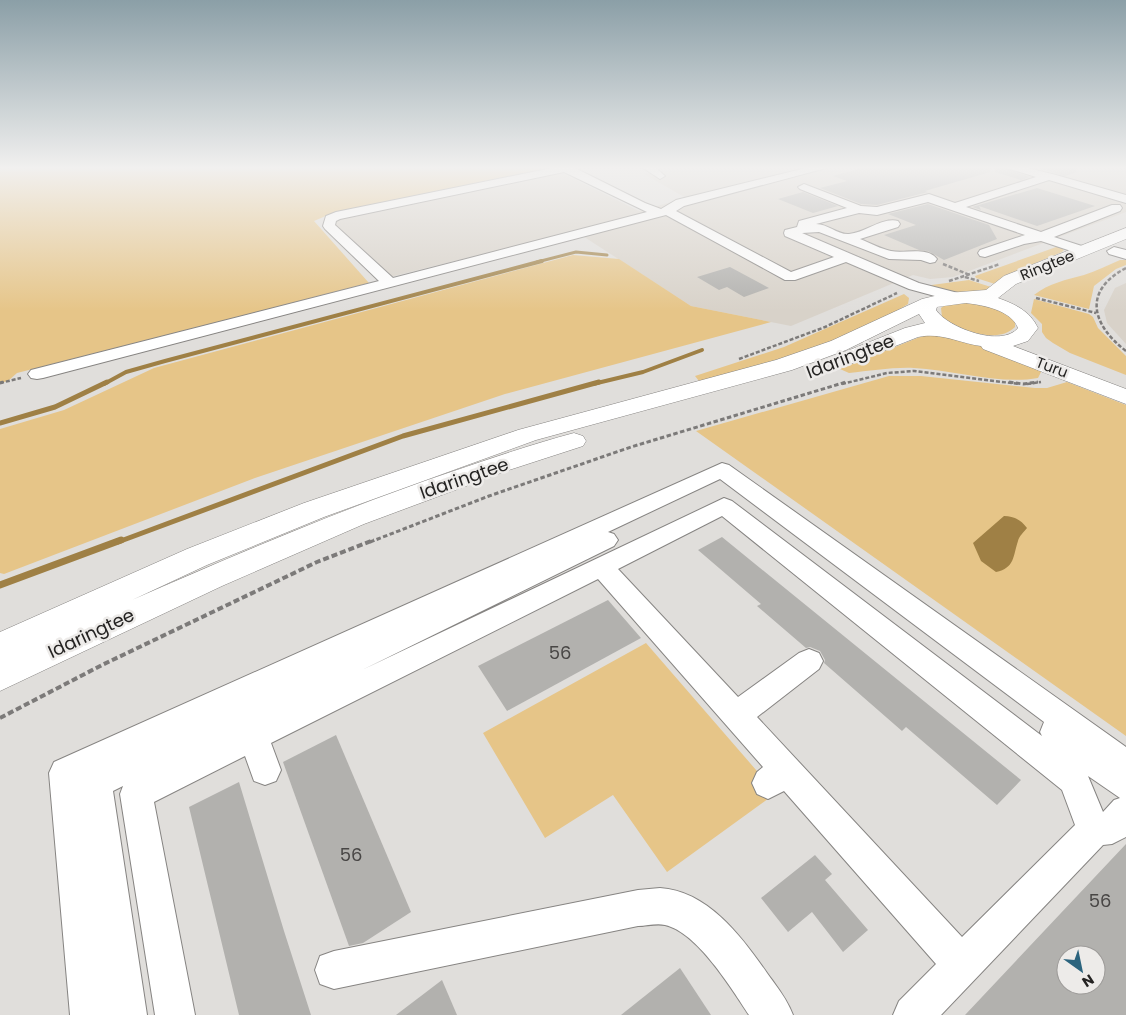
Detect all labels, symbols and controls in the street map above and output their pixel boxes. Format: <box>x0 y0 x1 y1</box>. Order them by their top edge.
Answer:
street label: Ringtee <box>1017 245 1077 285</box>
street label: Idaringtee <box>802 328 898 384</box>
street label: Turu <box>1033 351 1071 383</box>
street label: Idaringtee <box>416 451 512 505</box>
street label: Idaringtee <box>44 602 138 664</box>
house number: 56 <box>549 640 571 665</box>
house number: 56 <box>340 842 362 867</box>
house number: 56 <box>1089 888 1111 913</box>
north arrow <box>1056 945 1106 995</box>
text: N <box>1078 970 1098 992</box>

